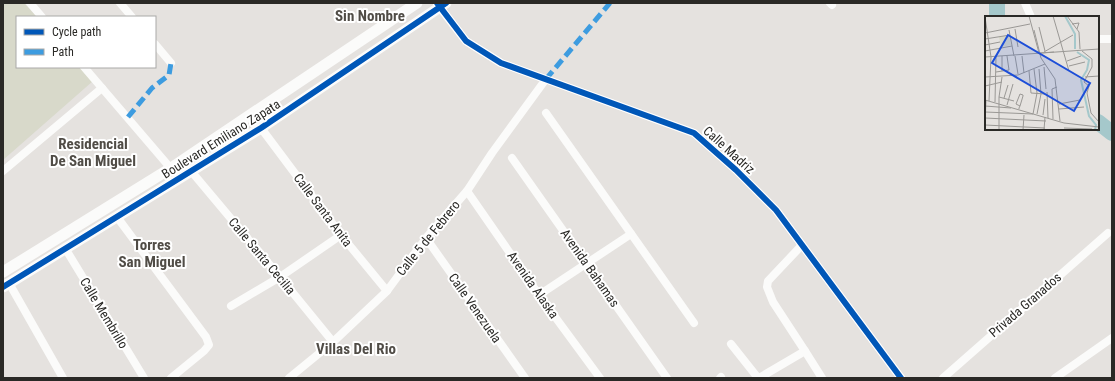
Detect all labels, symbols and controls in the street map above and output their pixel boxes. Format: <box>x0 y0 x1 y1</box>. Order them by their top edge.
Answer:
district label: Sin Nombre <box>335 7 405 25</box>
legend <box>16 16 156 68</box>
inset map <box>985 16 1099 130</box>
text: Cycle path <box>52 25 102 39</box>
text: Path <box>52 45 74 59</box>
street label: Boulevard Emiliano Zapata <box>159 96 283 182</box>
street label: Calle Madriz <box>700 123 758 177</box>
district label: Residencial De San Miguel <box>50 135 136 170</box>
street label: Calle Santa Anita <box>291 170 355 250</box>
street label: Calle 5 de Febrero <box>393 197 463 279</box>
street label: Calle Santa Cecilia <box>226 215 298 297</box>
street label: Avenida Bahamas <box>558 226 622 310</box>
district label: Torres San Miguel <box>118 236 186 271</box>
street label: Avenida Alaska <box>504 249 562 321</box>
street label: Calle Venezuela <box>446 270 504 346</box>
street label: Privada Granados <box>986 270 1064 340</box>
street label: Calle Membrillo <box>77 275 131 351</box>
district label: Villas Del Rio <box>316 340 396 358</box>

